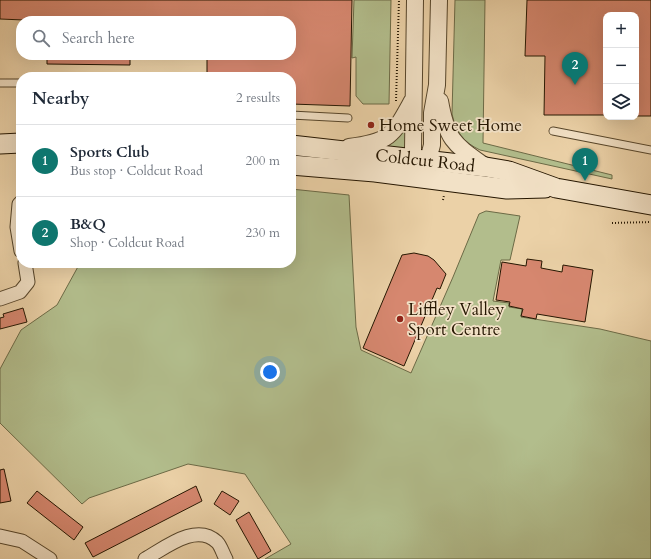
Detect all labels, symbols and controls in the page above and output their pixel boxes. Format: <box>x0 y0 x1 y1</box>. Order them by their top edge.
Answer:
map controls <box>603 12 639 120</box>
button: + <box>603 12 639 48</box>
search box <box>16 16 296 60</box>
icon: search <box>30 27 52 49</box>
text: Search here <box>62 28 135 48</box>
button: − <box>603 48 639 84</box>
pin: 2 <box>562 52 588 85</box>
button: layers <box>603 84 639 120</box>
text: Nearby <box>32 87 89 110</box>
text: 2 results <box>236 89 280 107</box>
place label: Home Sweet Home <box>379 114 522 137</box>
marker: Home Sweet Home <box>366 120 376 130</box>
text: Sports Club <box>70 142 149 162</box>
street label: Coldcut Road <box>374 144 476 178</box>
pin: 1 <box>572 148 598 181</box>
text: 1 <box>42 152 48 170</box>
text: 200 m <box>246 152 280 170</box>
text: Bus stop · Coldcut Road <box>70 162 203 180</box>
text: B&Q <box>70 214 106 234</box>
text: 2 <box>42 224 48 242</box>
text: 230 m <box>246 224 280 242</box>
text: Shop · Coldcut Road <box>70 234 184 252</box>
place label: Liffley Valley Sport Centre <box>408 298 504 341</box>
marker: Liffley Valley Sport Centre <box>395 314 405 324</box>
your location <box>260 362 280 382</box>

